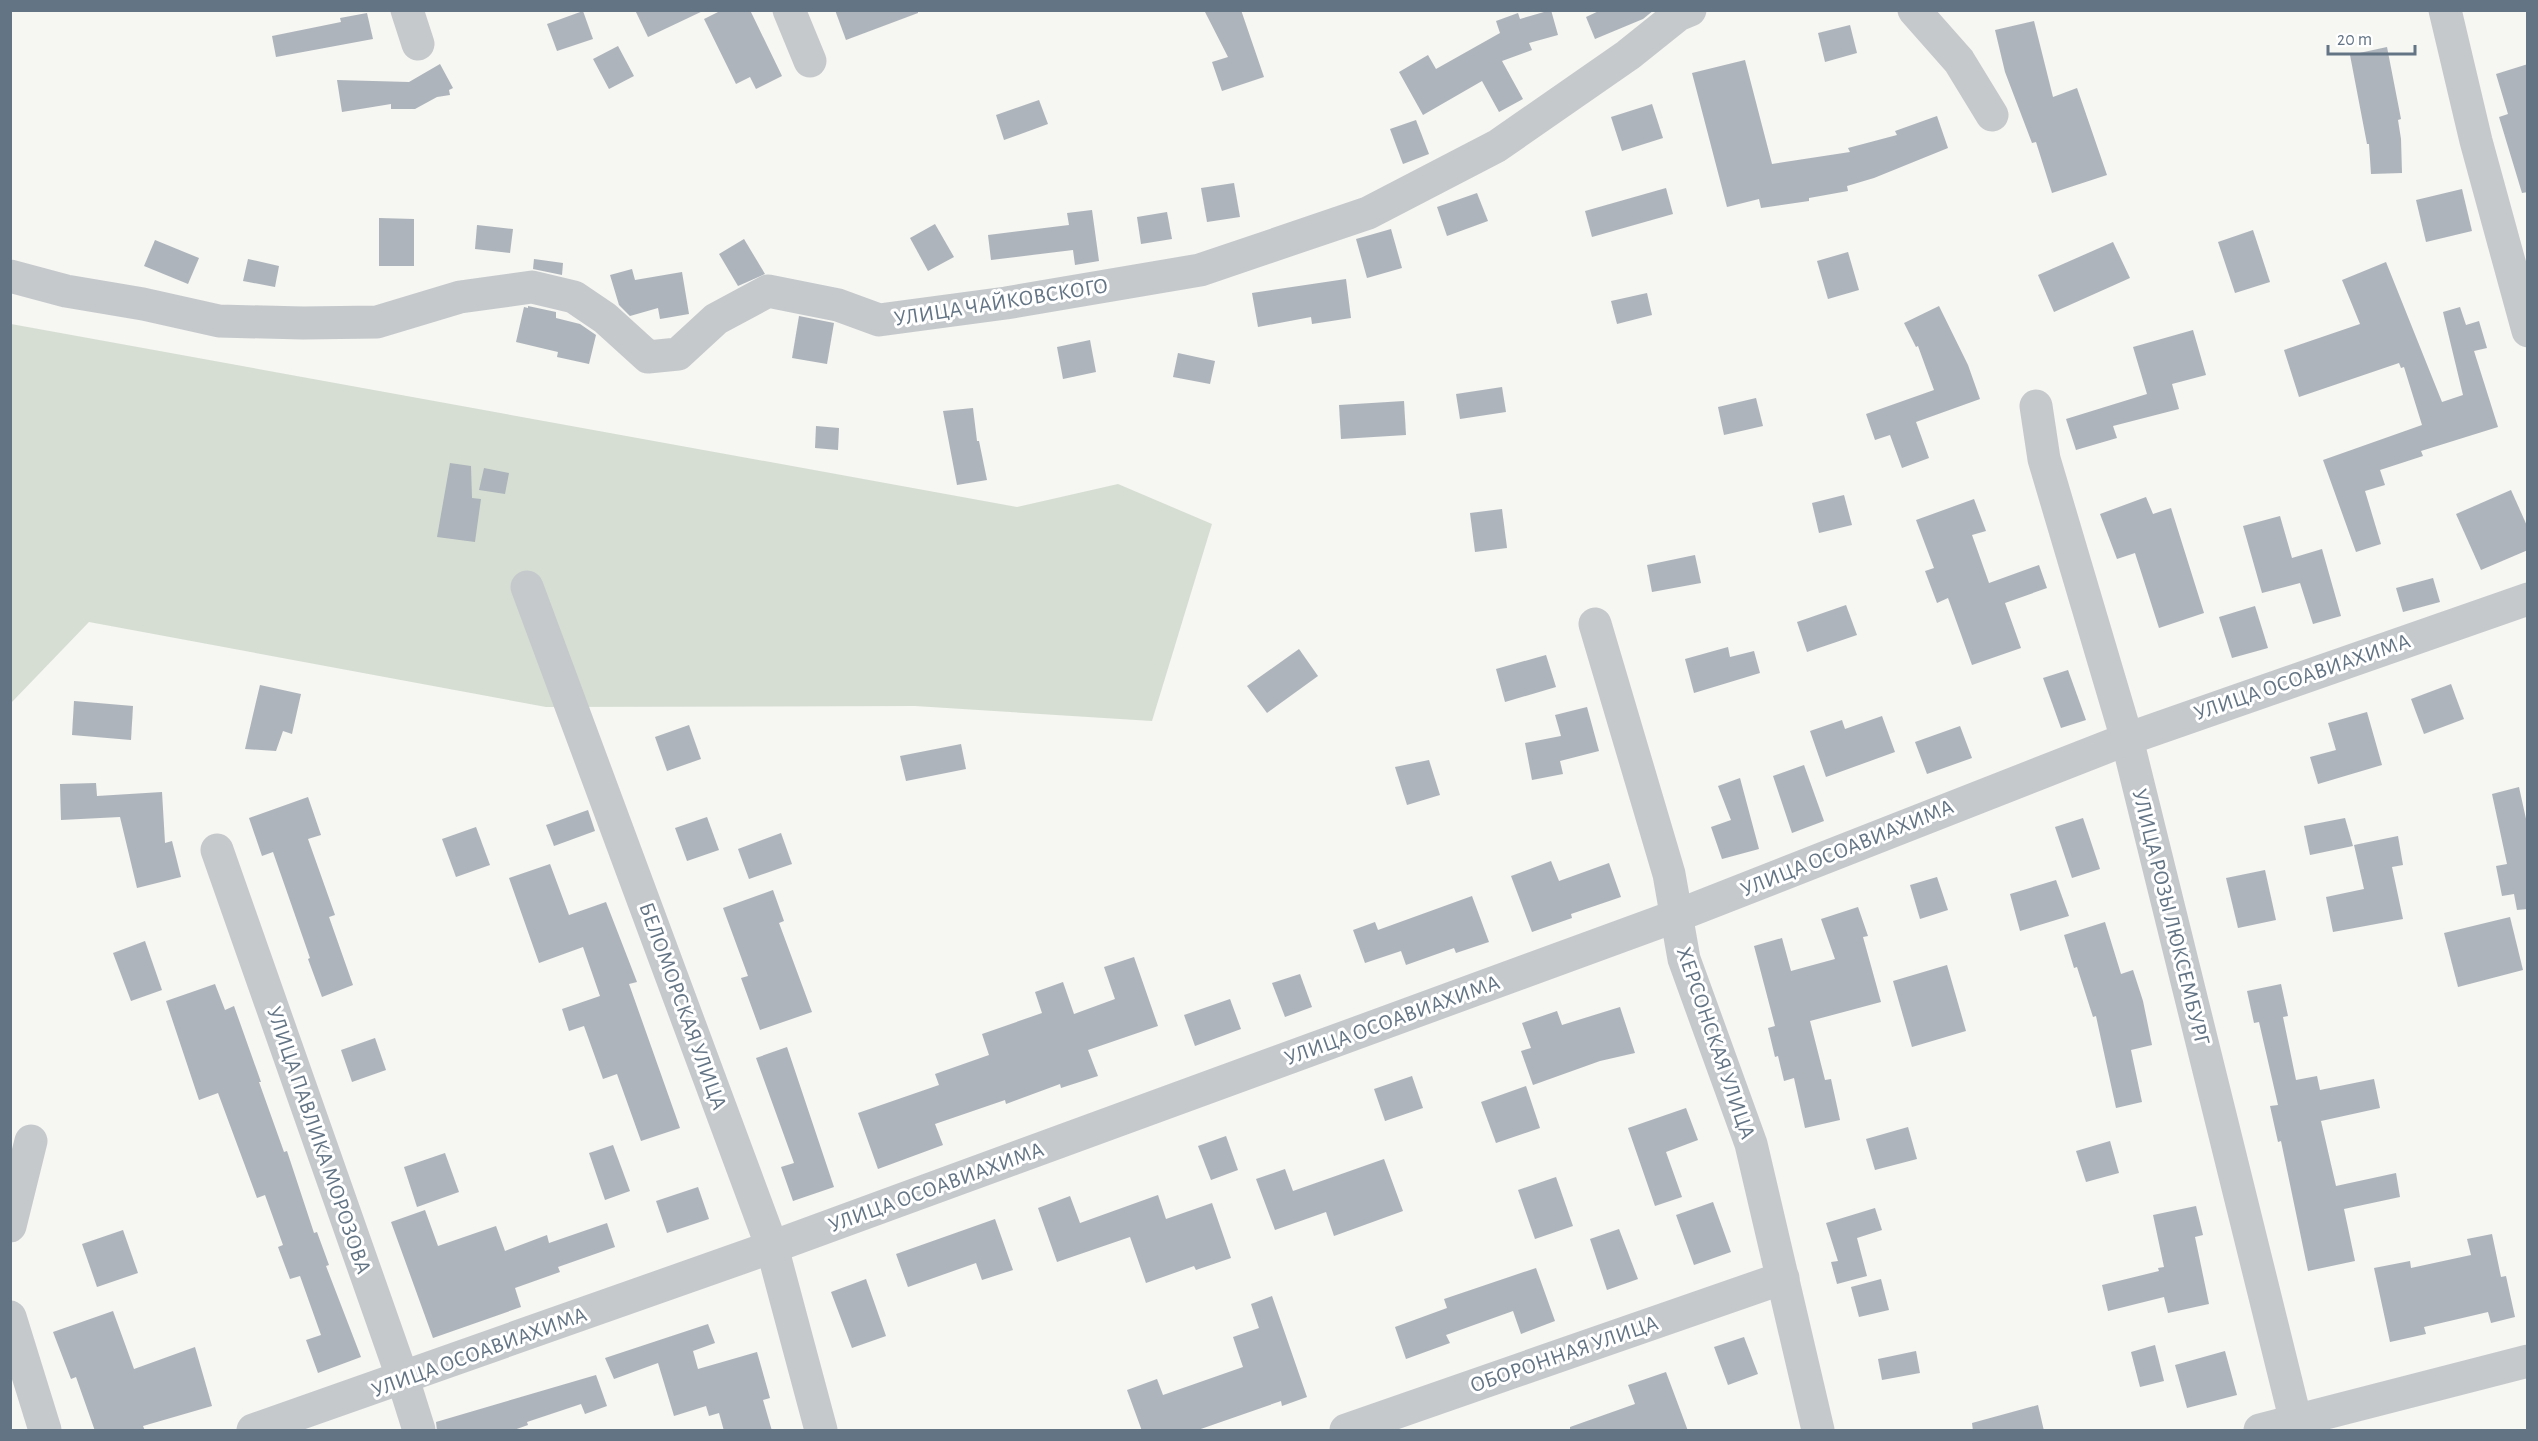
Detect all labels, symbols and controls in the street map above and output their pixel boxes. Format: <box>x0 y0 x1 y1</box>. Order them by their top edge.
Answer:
scale bar <box>2328 18 2415 56</box>
text: 20 m <box>2337 31 2372 49</box>
street label: УЛИЦА ЧАЙКОВСКОГО <box>893 274 1109 330</box>
street label: УЛИЦА ОСОАВИАХИМА <box>2191 630 2413 724</box>
street label: УЛИЦА РОЗЫ ЛЮКСЕМБУРГ <box>2128 787 2214 1048</box>
street label: УЛИЦА ОСОАВИАХИМА <box>1738 795 1956 901</box>
street label: БЕЛОМОРСКАЯ УЛИЦА <box>635 899 731 1113</box>
street label: ХЕРСОНСКАЯ УЛИЦА <box>1673 944 1759 1142</box>
street label: УЛИЦА ОСОАВИАХИМА <box>1282 971 1502 1069</box>
street label: УЛИЦА ПАВЛИКА МОРОЗОВА <box>263 1004 375 1276</box>
street label: УЛИЦА ОСОАВИАХИМА <box>826 1138 1046 1236</box>
street label: УЛИЦА ОСОАВИАХИМА <box>369 1303 589 1401</box>
street label: ОБОРОННАЯ УЛИЦА <box>1467 1311 1661 1397</box>

